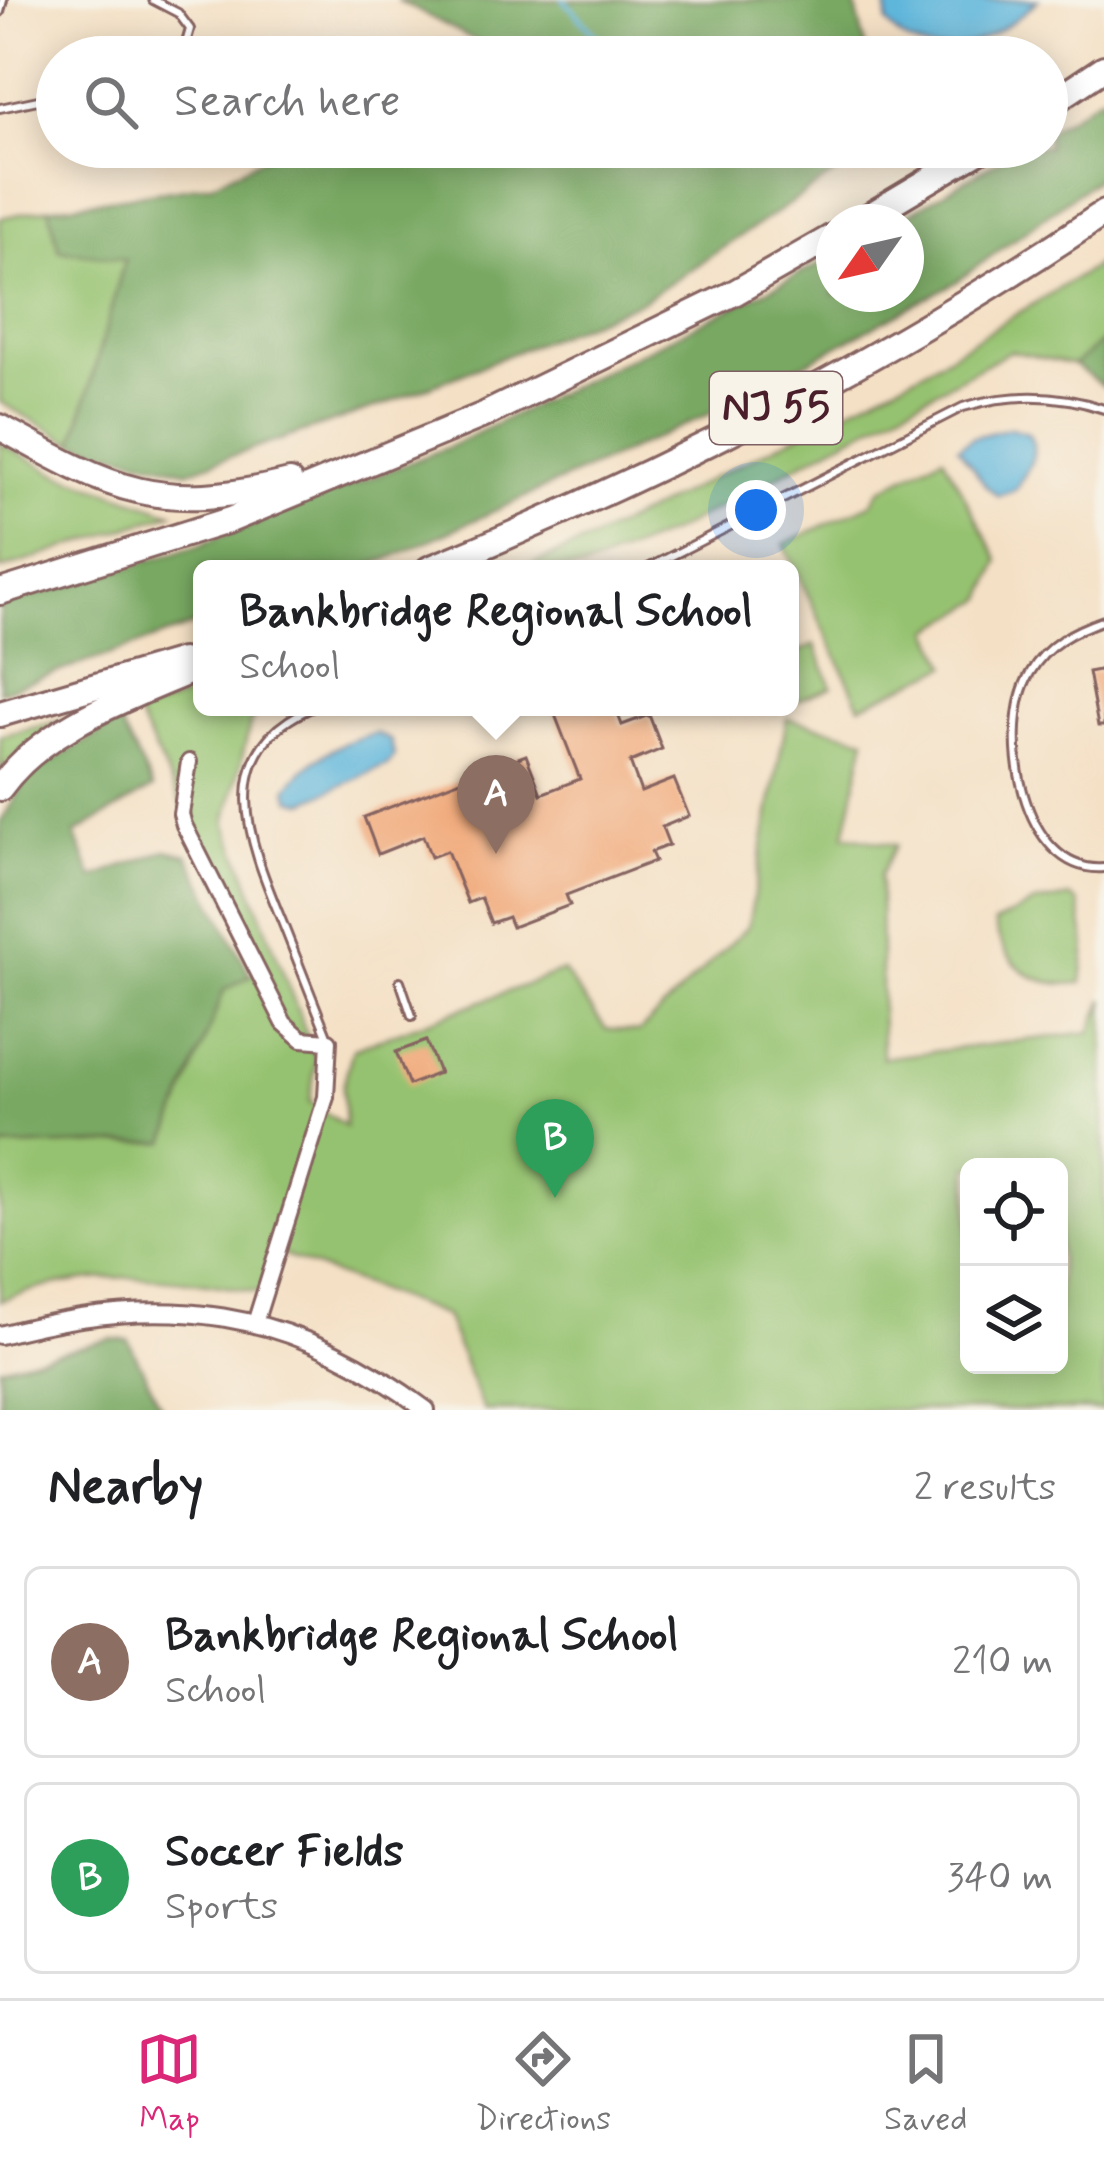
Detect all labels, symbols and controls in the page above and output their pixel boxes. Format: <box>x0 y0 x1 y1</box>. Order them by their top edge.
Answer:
search box <box>36 36 1068 168</box>
icon: search <box>78 69 144 135</box>
text: Search here <box>174 73 401 132</box>
north arrow <box>816 204 924 312</box>
road number: NJ 55 <box>710 372 842 444</box>
your location <box>726 480 786 540</box>
popup <box>193 560 799 716</box>
text: Bankbridge Regional School <box>239 583 753 642</box>
text: School <box>239 642 340 693</box>
pin: A <box>457 755 535 854</box>
pin: B <box>516 1099 594 1198</box>
map controls <box>960 1158 1068 1374</box>
button: locate <box>960 1158 1068 1266</box>
button: layers <box>960 1266 1068 1374</box>
text: Nearby <box>48 1455 203 1521</box>
text: 2 results <box>914 1463 1056 1514</box>
text: Bankbridge Regional School <box>165 1607 679 1666</box>
text: A <box>77 1637 103 1688</box>
text: 210 m <box>952 1637 1053 1688</box>
text: School <box>165 1666 266 1717</box>
text: Soccer Fields <box>165 1823 404 1882</box>
text: B <box>78 1853 102 1904</box>
text: 340 m <box>947 1853 1053 1904</box>
text: Sports <box>165 1882 278 1933</box>
tab: Map <box>136 2026 202 2142</box>
tab: Directions <box>475 2026 611 2142</box>
tab: Saved <box>884 2026 968 2142</box>

